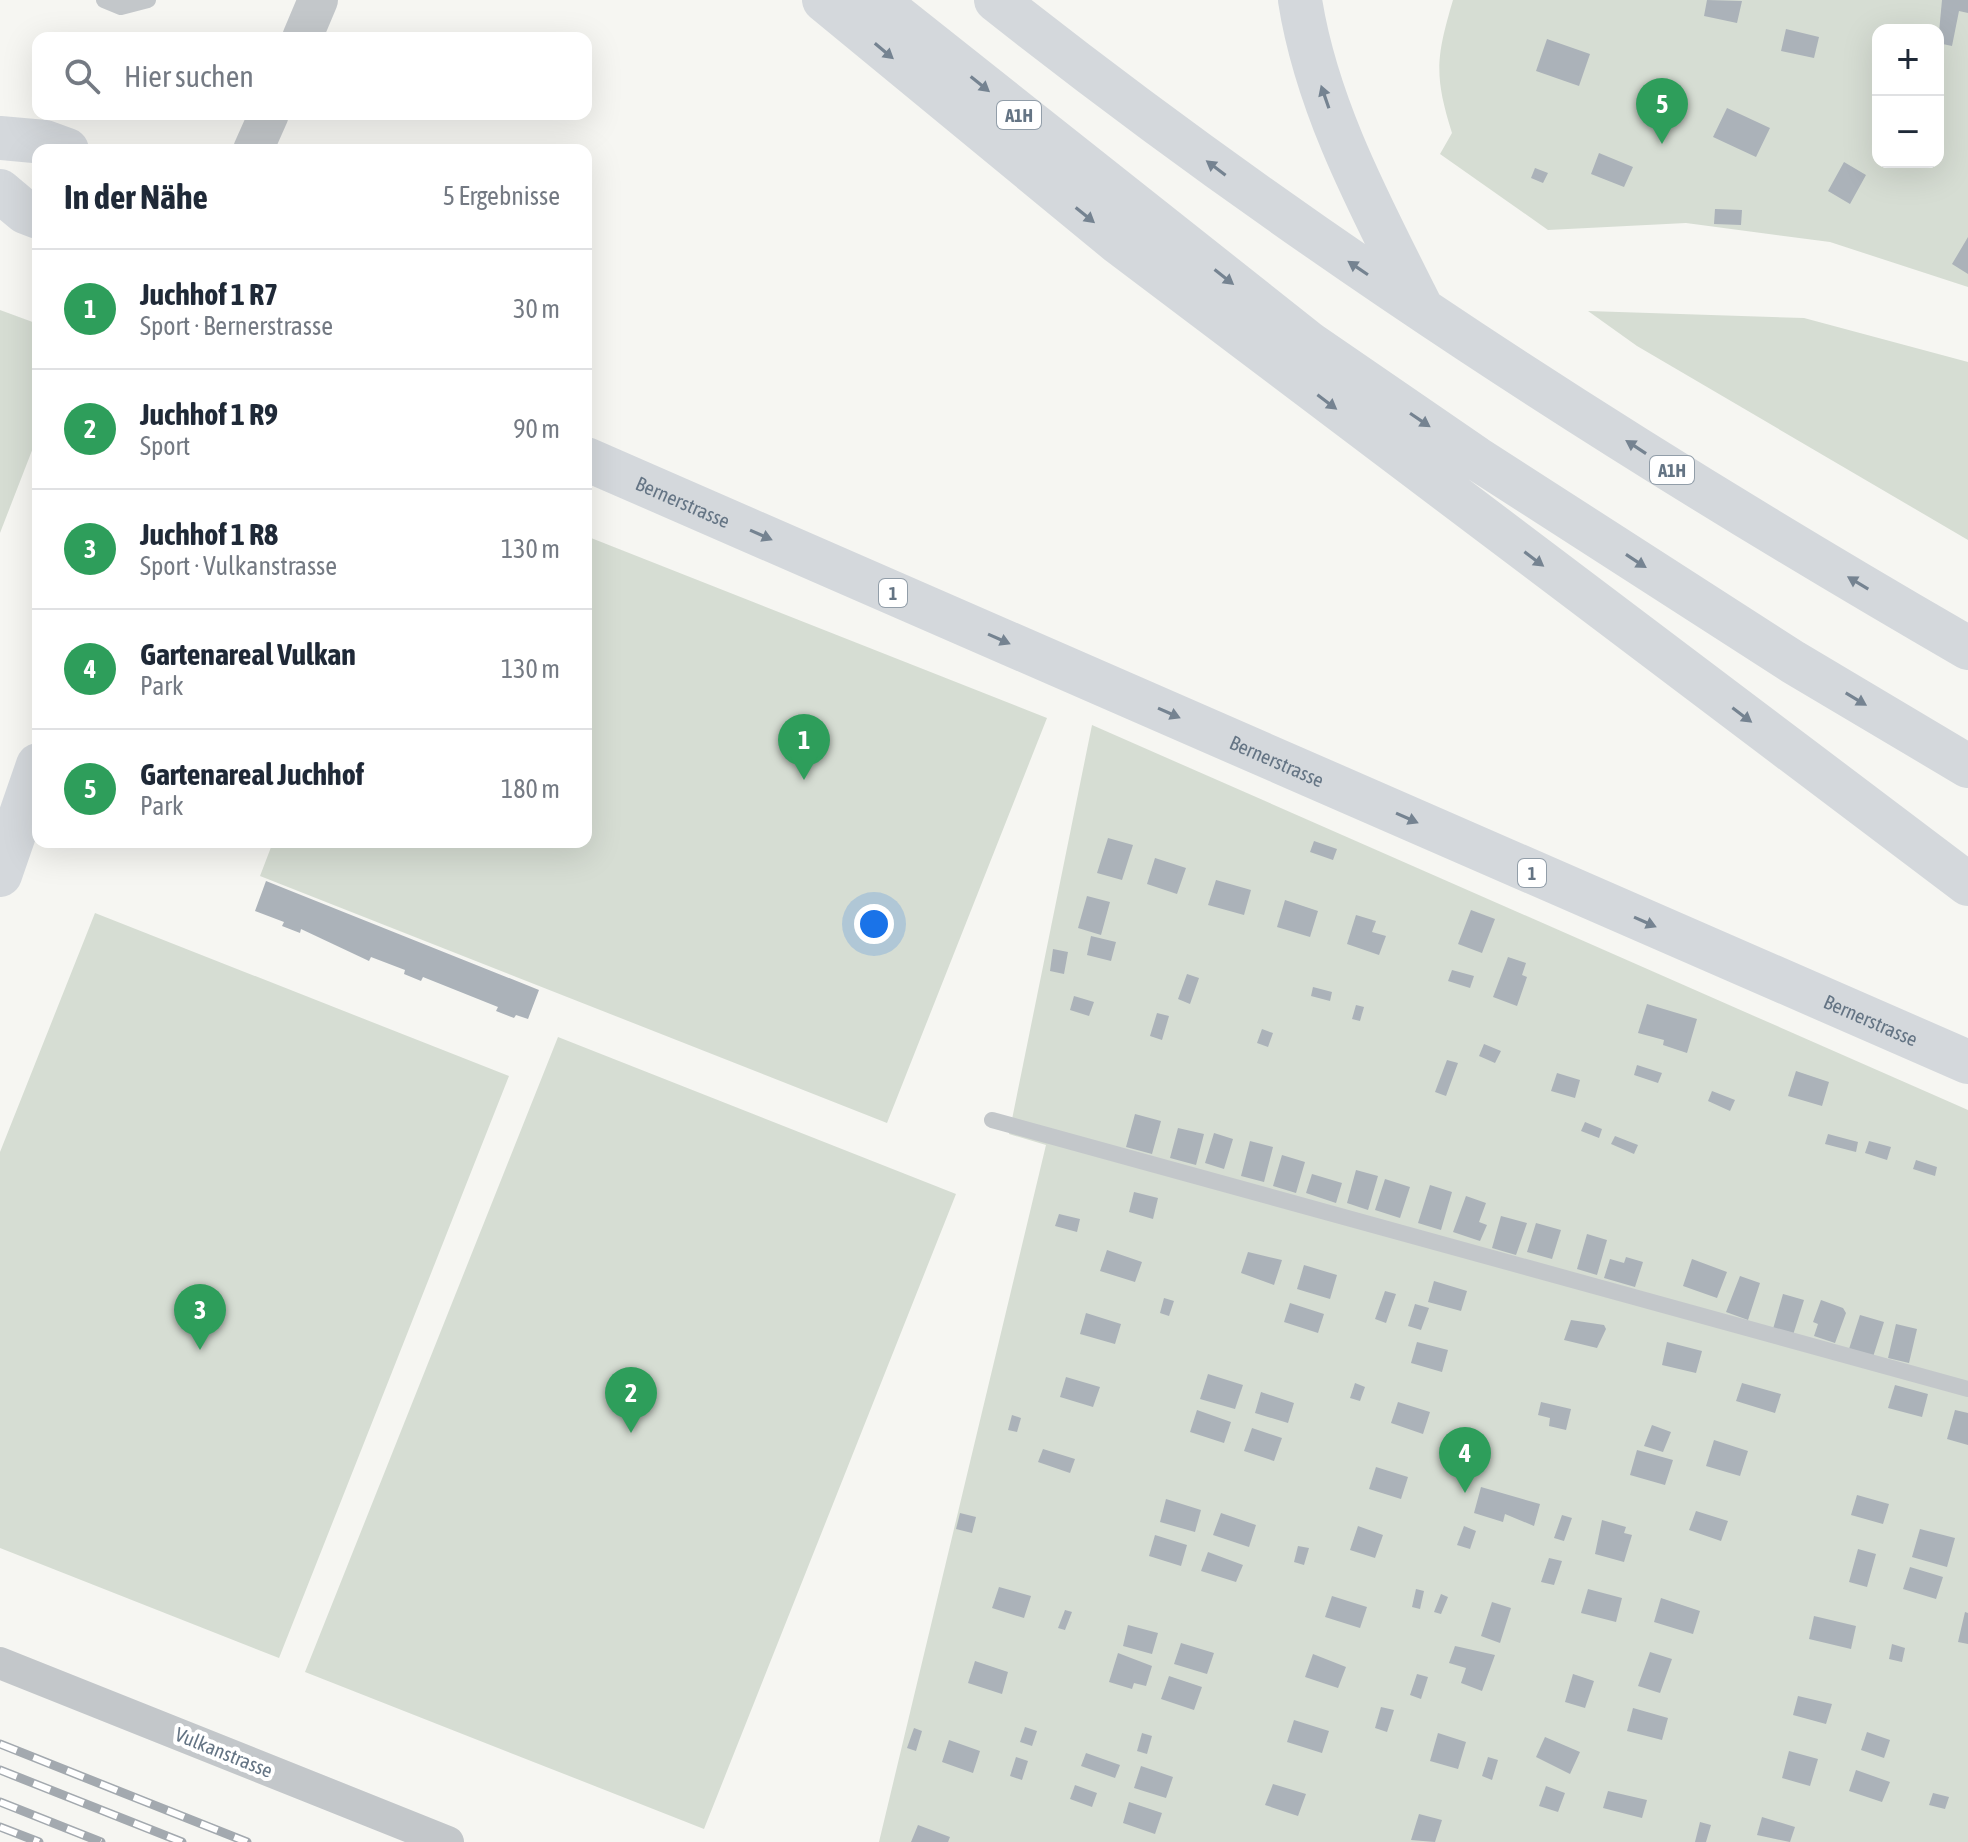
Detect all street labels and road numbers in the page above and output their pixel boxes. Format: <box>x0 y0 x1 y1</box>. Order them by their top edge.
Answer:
road number: A1H <box>997 101 1041 129</box>
road number: A1H <box>1650 456 1694 484</box>
street label: Bernerstrasse <box>633 471 734 532</box>
road number: 1 <box>879 579 907 607</box>
street label: Bernerstrasse <box>1227 730 1328 791</box>
road number: 1 <box>1518 859 1546 887</box>
street label: Bernerstrasse <box>1821 989 1921 1050</box>
street label: Vulkanstrasse <box>172 1722 276 1782</box>

